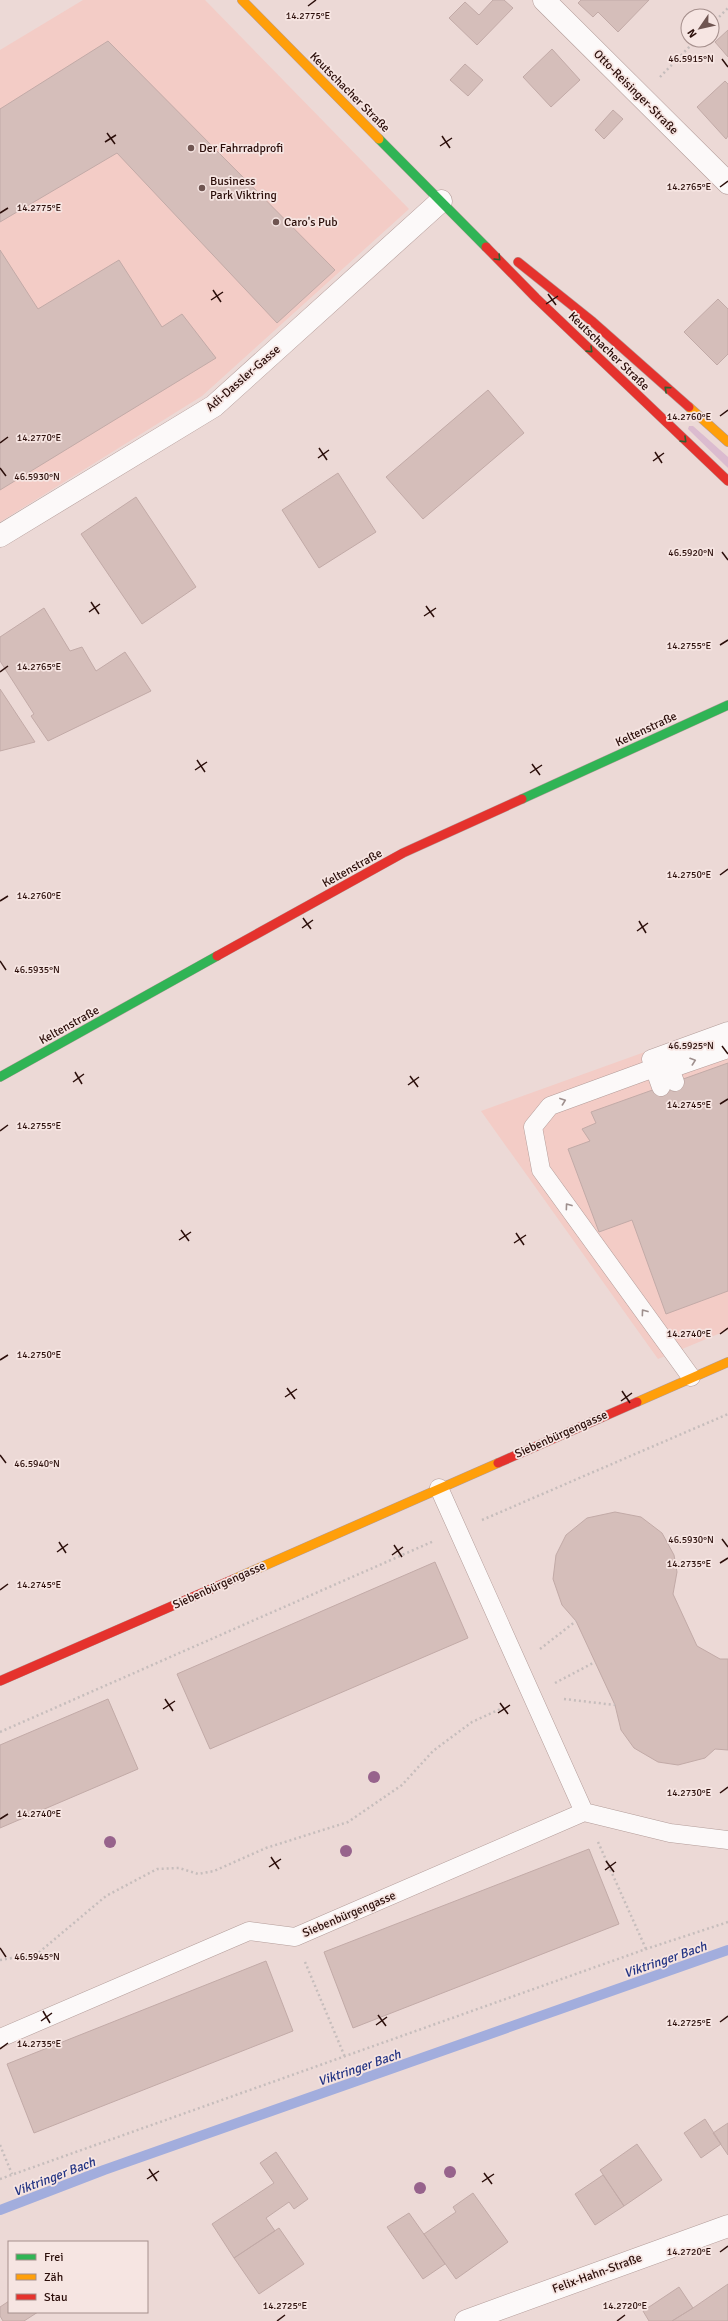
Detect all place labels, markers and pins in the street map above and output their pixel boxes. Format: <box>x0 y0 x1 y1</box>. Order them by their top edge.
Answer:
place label: Der Fahrradprofi <box>199 141 283 156</box>
marker: Der Fahrradprofi <box>186 143 196 153</box>
place label: Business Park Viktring <box>210 174 277 203</box>
marker: Business Park Viktring <box>197 183 207 193</box>
place label: Caro's Pub <box>284 215 338 230</box>
marker: Caro's Pub <box>271 217 281 227</box>

